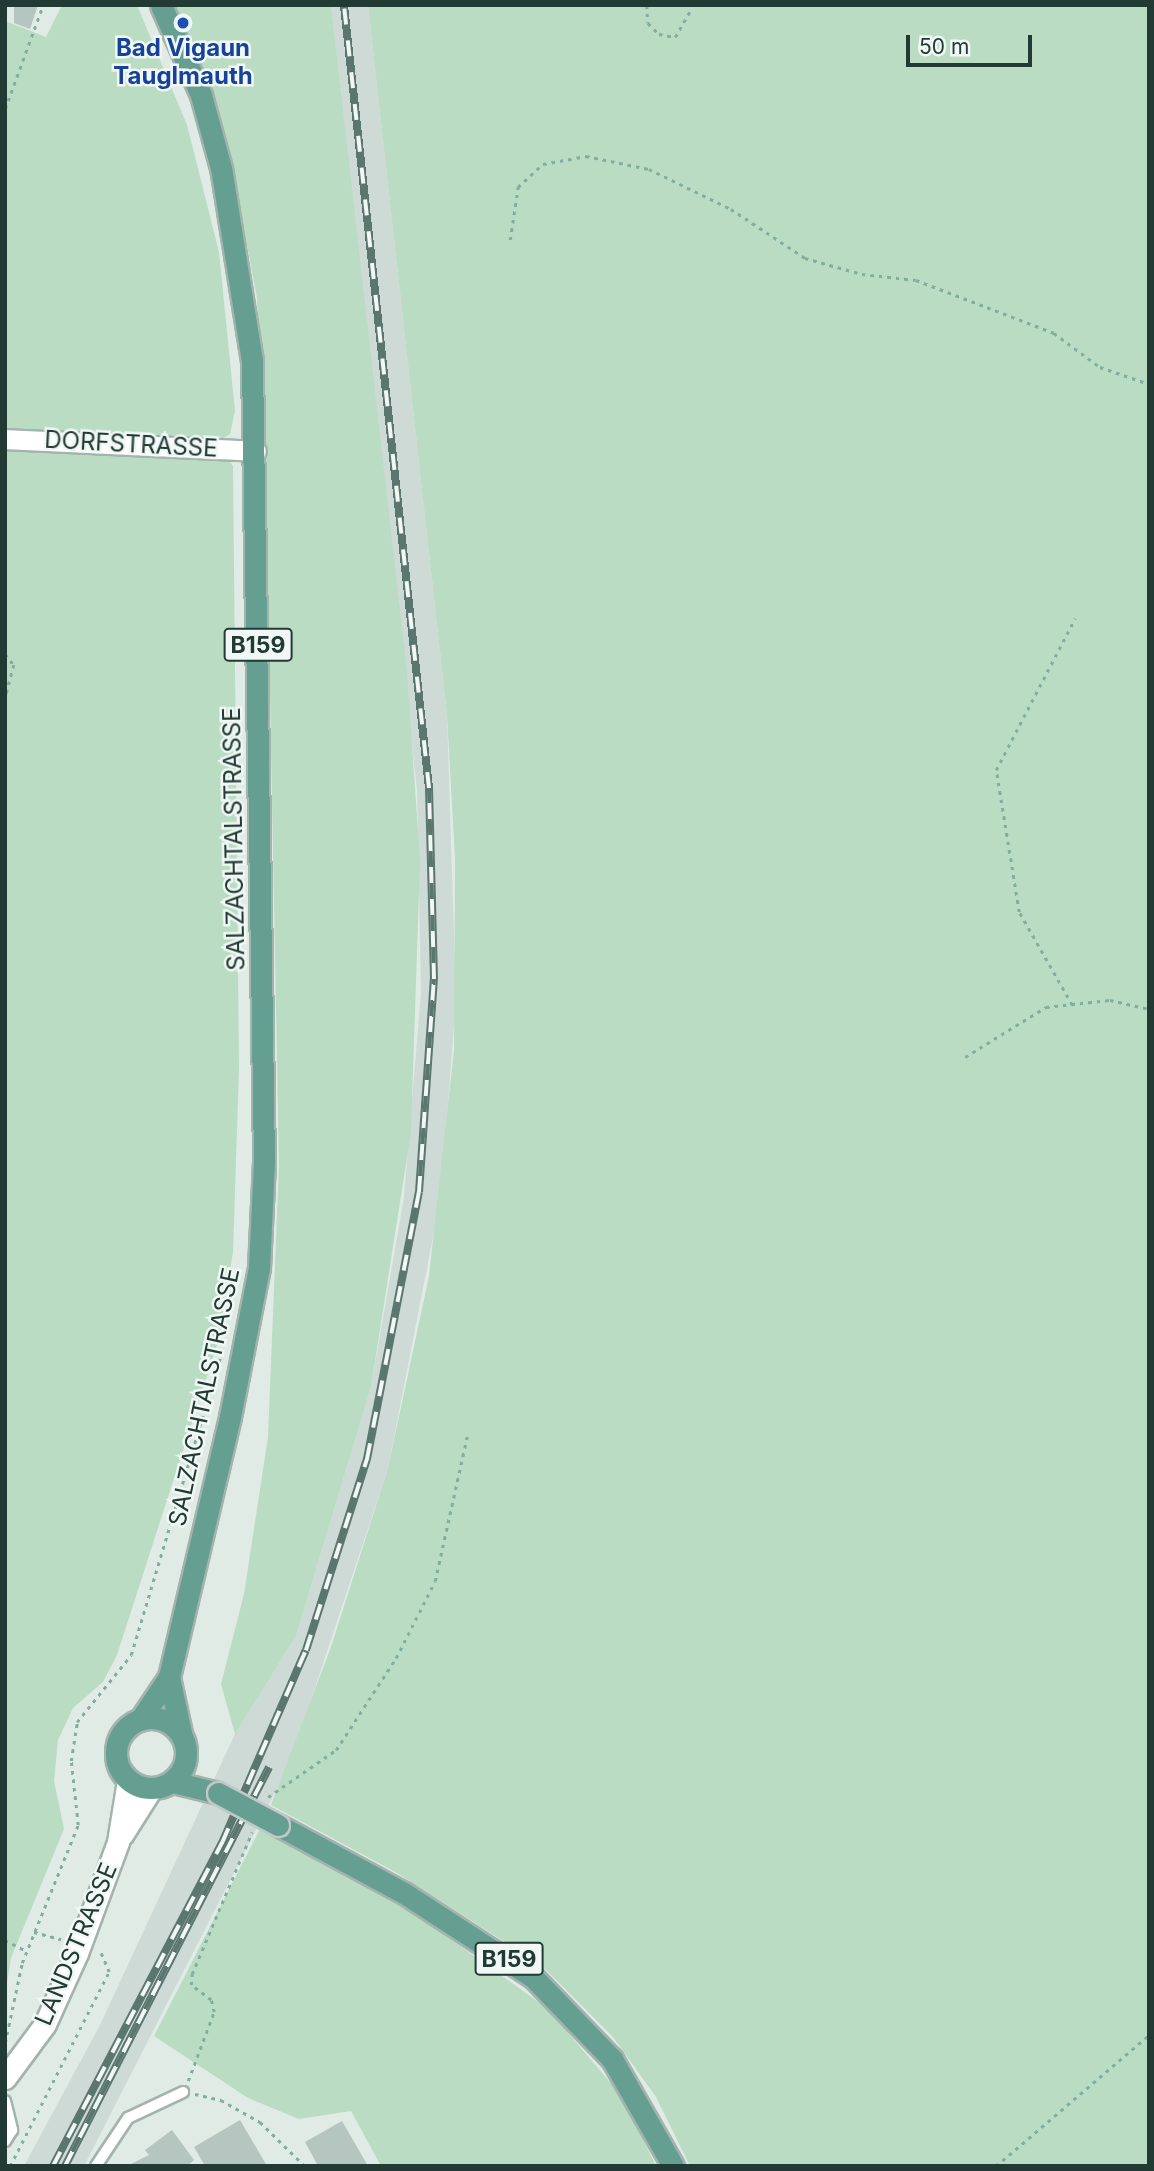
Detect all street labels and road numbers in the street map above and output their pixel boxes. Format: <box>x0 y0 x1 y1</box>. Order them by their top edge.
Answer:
street label: DORFSTRASSE <box>44 425 218 463</box>
road number: B159 <box>223 625 293 664</box>
street label: SALZACHTALSTRASSE <box>217 707 251 971</box>
street label: SALZACHTALSTRASSE <box>163 1265 245 1529</box>
street label: LANDSTRASSE <box>29 1858 123 2030</box>
road number: B159 <box>474 1940 544 1978</box>

